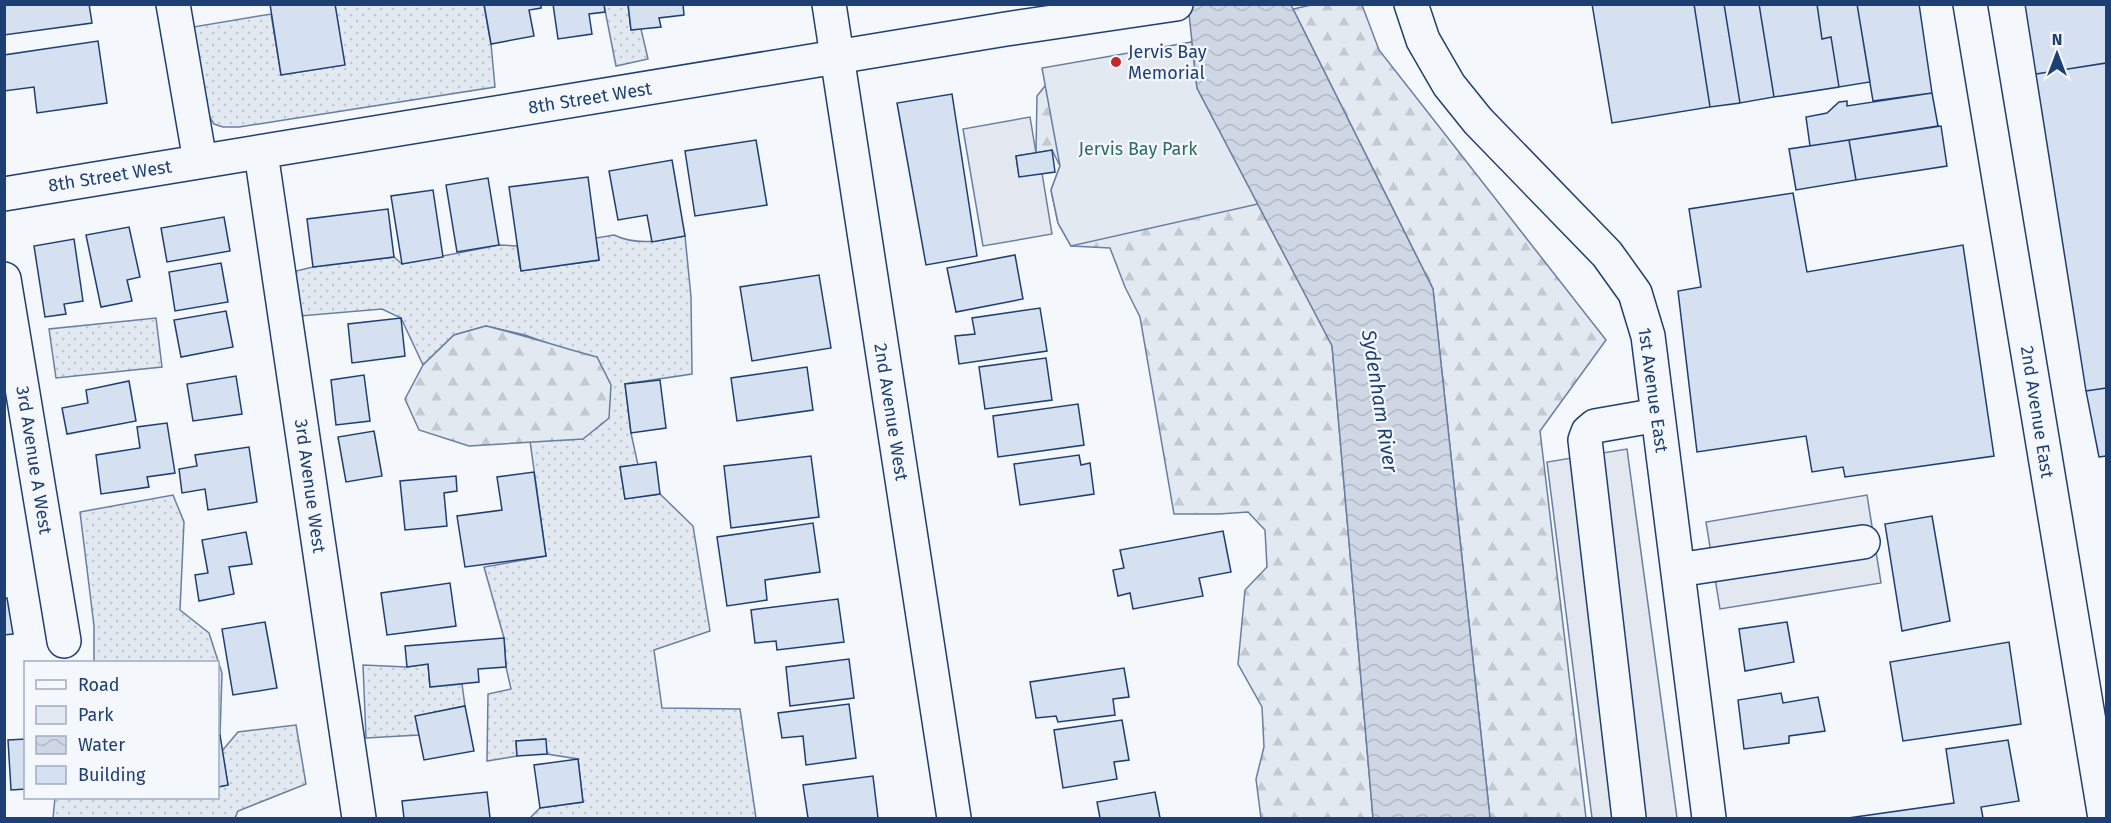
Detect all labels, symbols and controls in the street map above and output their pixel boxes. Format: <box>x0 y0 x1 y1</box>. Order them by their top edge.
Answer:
north arrow <box>2027 24 2087 84</box>
text: N <box>2052 30 2062 49</box>
place label: Jervis Bay Memorial <box>1128 41 1207 84</box>
marker: Jervis Bay Memorial <box>1109 55 1123 69</box>
street label: 8th Street West <box>527 77 654 119</box>
park label: Jervis Bay Park <box>1079 138 1198 160</box>
street label: 8th Street West <box>47 155 174 197</box>
street label: 1st Avenue East <box>1633 326 1673 454</box>
water label: Sydenham River <box>1357 327 1403 475</box>
street label: 2nd Avenue West <box>869 342 913 483</box>
street label: 2nd Avenue East <box>2016 344 2058 480</box>
street label: 3rd Avenue A West <box>11 384 57 536</box>
street label: 3rd Avenue West <box>290 418 330 555</box>
legend <box>24 661 219 799</box>
text: Road <box>78 674 120 696</box>
text: Park <box>78 704 114 726</box>
text: Water <box>78 734 125 756</box>
text: Building <box>78 764 146 786</box>

